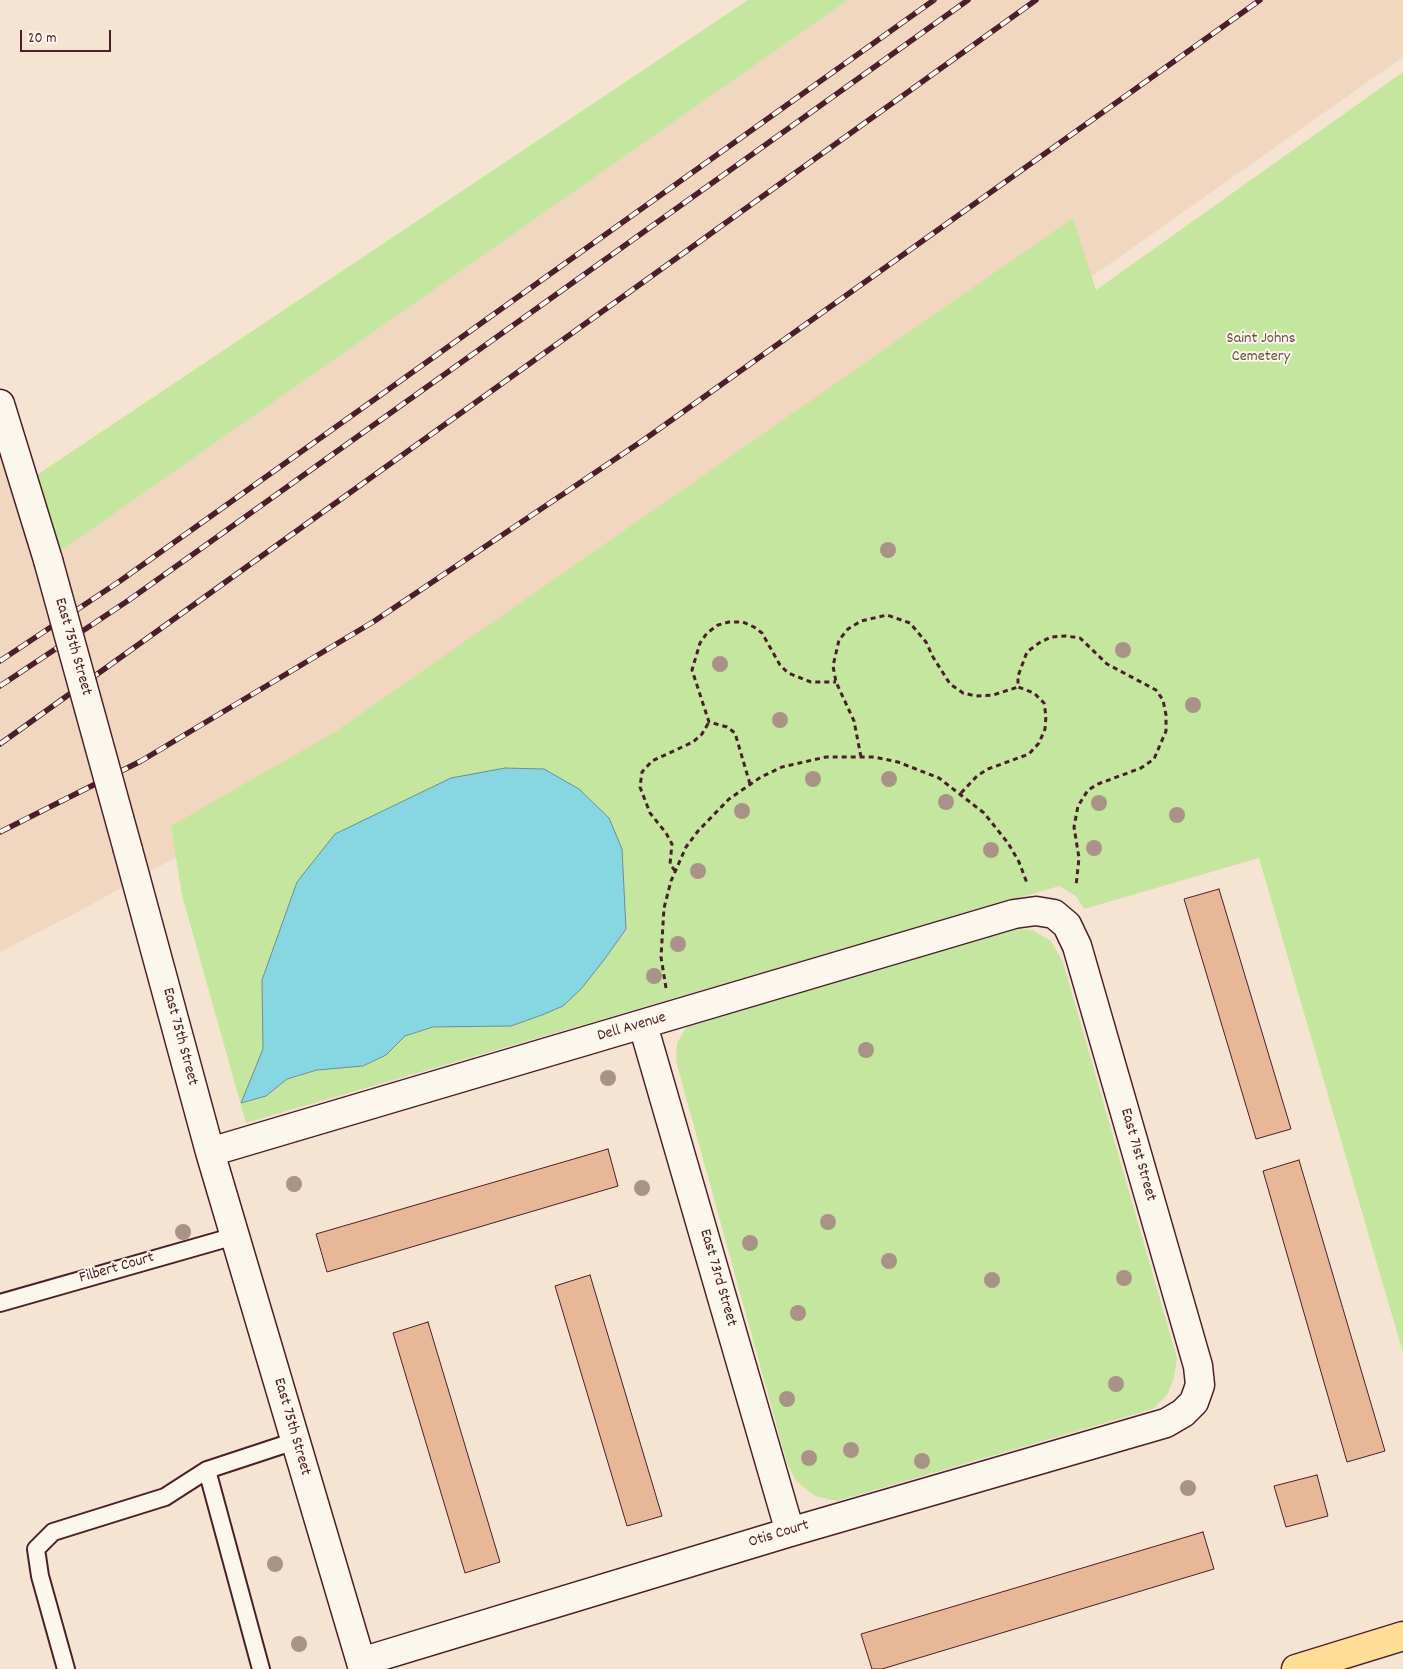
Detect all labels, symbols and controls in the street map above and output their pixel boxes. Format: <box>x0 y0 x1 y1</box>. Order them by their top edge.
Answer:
scale bar <box>22 20 114 52</box>
text: 20 m <box>28 28 56 50</box>
park label: Saint Johns Cemetery <box>1227 330 1295 368</box>
street label: East 75th Street <box>49 596 95 698</box>
street label: East 75th Street <box>157 986 201 1088</box>
street label: Dell Avenue <box>596 1009 668 1047</box>
street label: East 71st Street <box>1115 1106 1159 1204</box>
street label: East 73rd Street <box>694 1227 740 1329</box>
street label: Filbert Court <box>77 1249 157 1289</box>
street label: East 75th Street <box>268 1376 314 1478</box>
street label: Otis Court <box>746 1517 812 1553</box>

